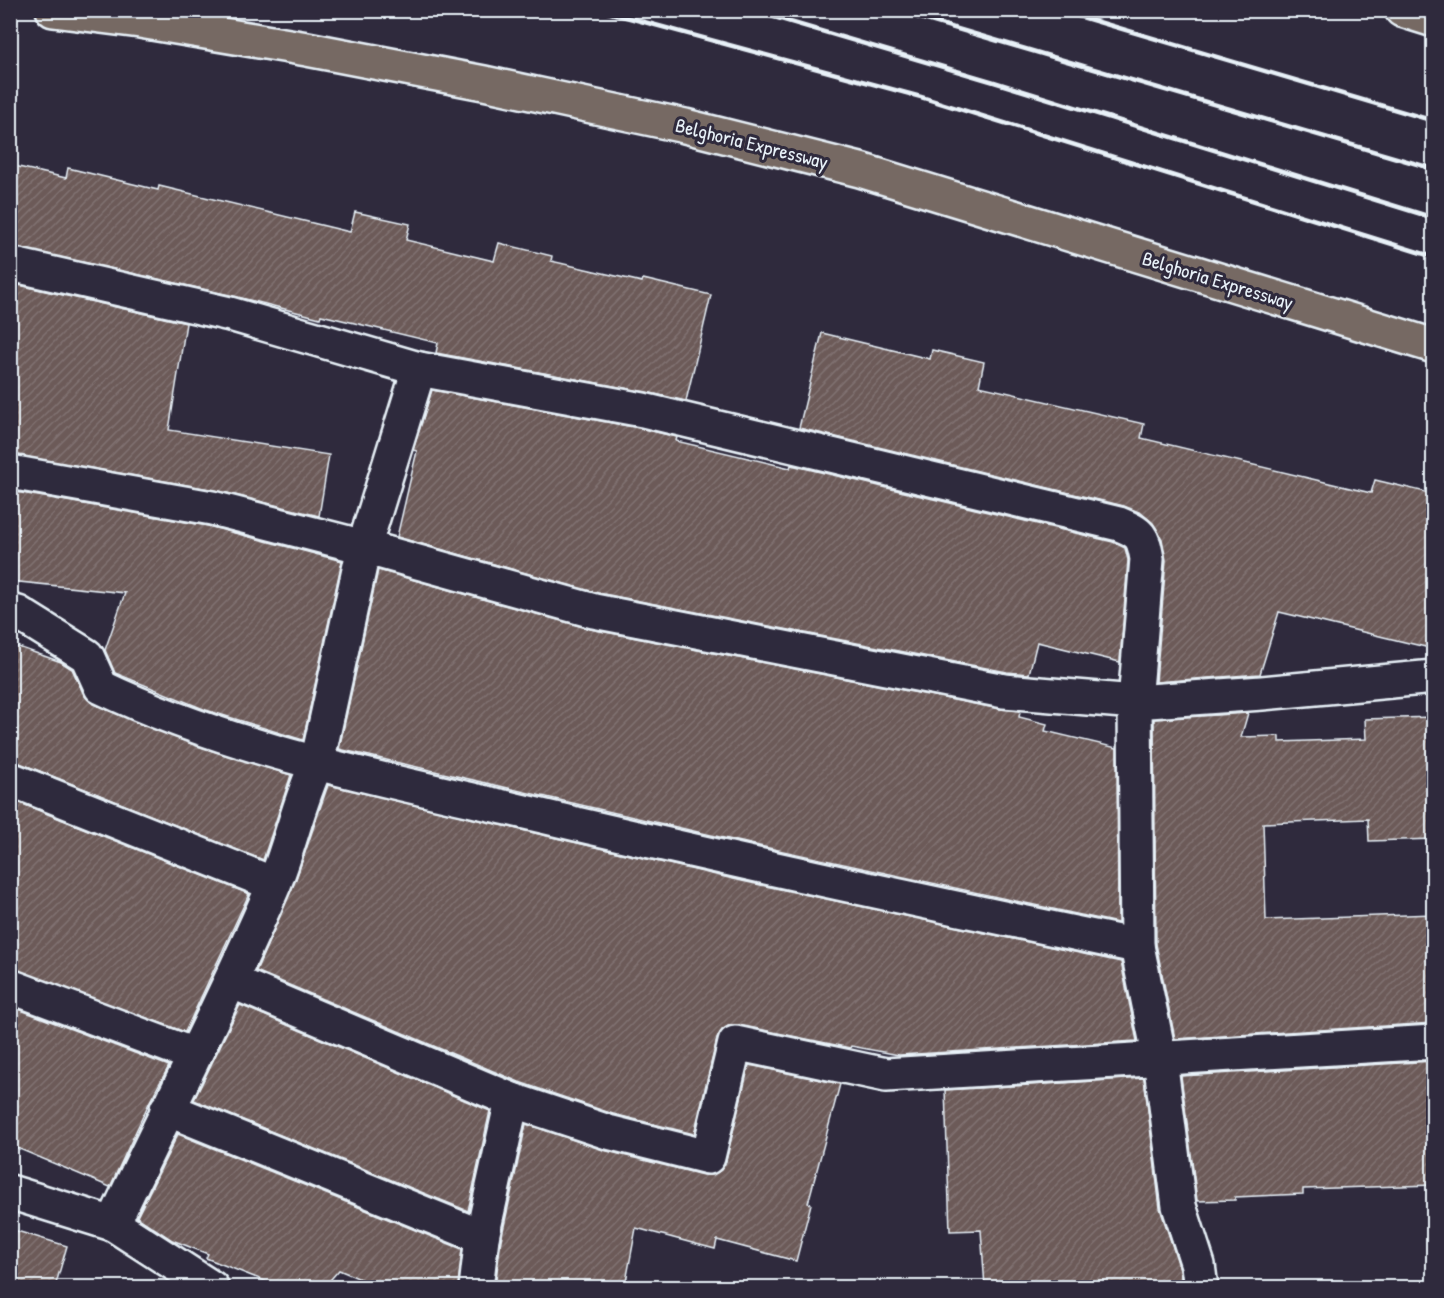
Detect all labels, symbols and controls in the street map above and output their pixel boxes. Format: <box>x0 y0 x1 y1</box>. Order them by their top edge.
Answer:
street label: Belghoria Expressway <box>673 111 831 175</box>
street label: Belghoria Expressway <box>1139 244 1297 316</box>

